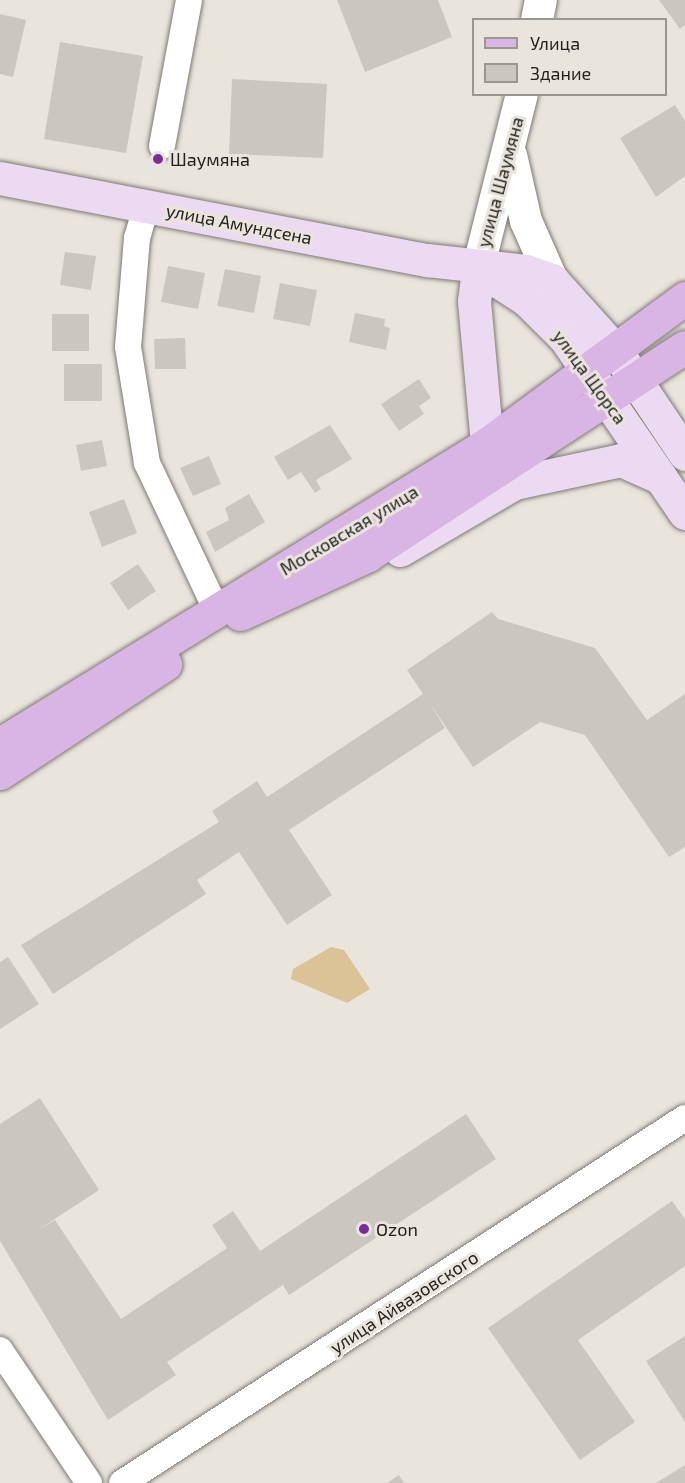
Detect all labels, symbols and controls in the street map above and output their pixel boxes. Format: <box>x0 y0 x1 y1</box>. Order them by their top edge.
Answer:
legend <box>472 18 667 96</box>
text: Улица <box>530 32 580 54</box>
text: Здание <box>530 62 591 84</box>
street label: улица Шаумяна <box>472 114 528 250</box>
place label: Шаумяна <box>170 148 250 170</box>
marker: Шаумяна <box>151 152 165 166</box>
street label: улица Амундсена <box>164 199 314 249</box>
street label: улица Щорса <box>549 326 631 428</box>
street label: Московская улица <box>276 480 422 580</box>
place label: Ozon <box>376 1218 418 1240</box>
marker: Ozon <box>357 1222 371 1236</box>
street label: улица Айвазовского <box>326 1246 482 1358</box>

